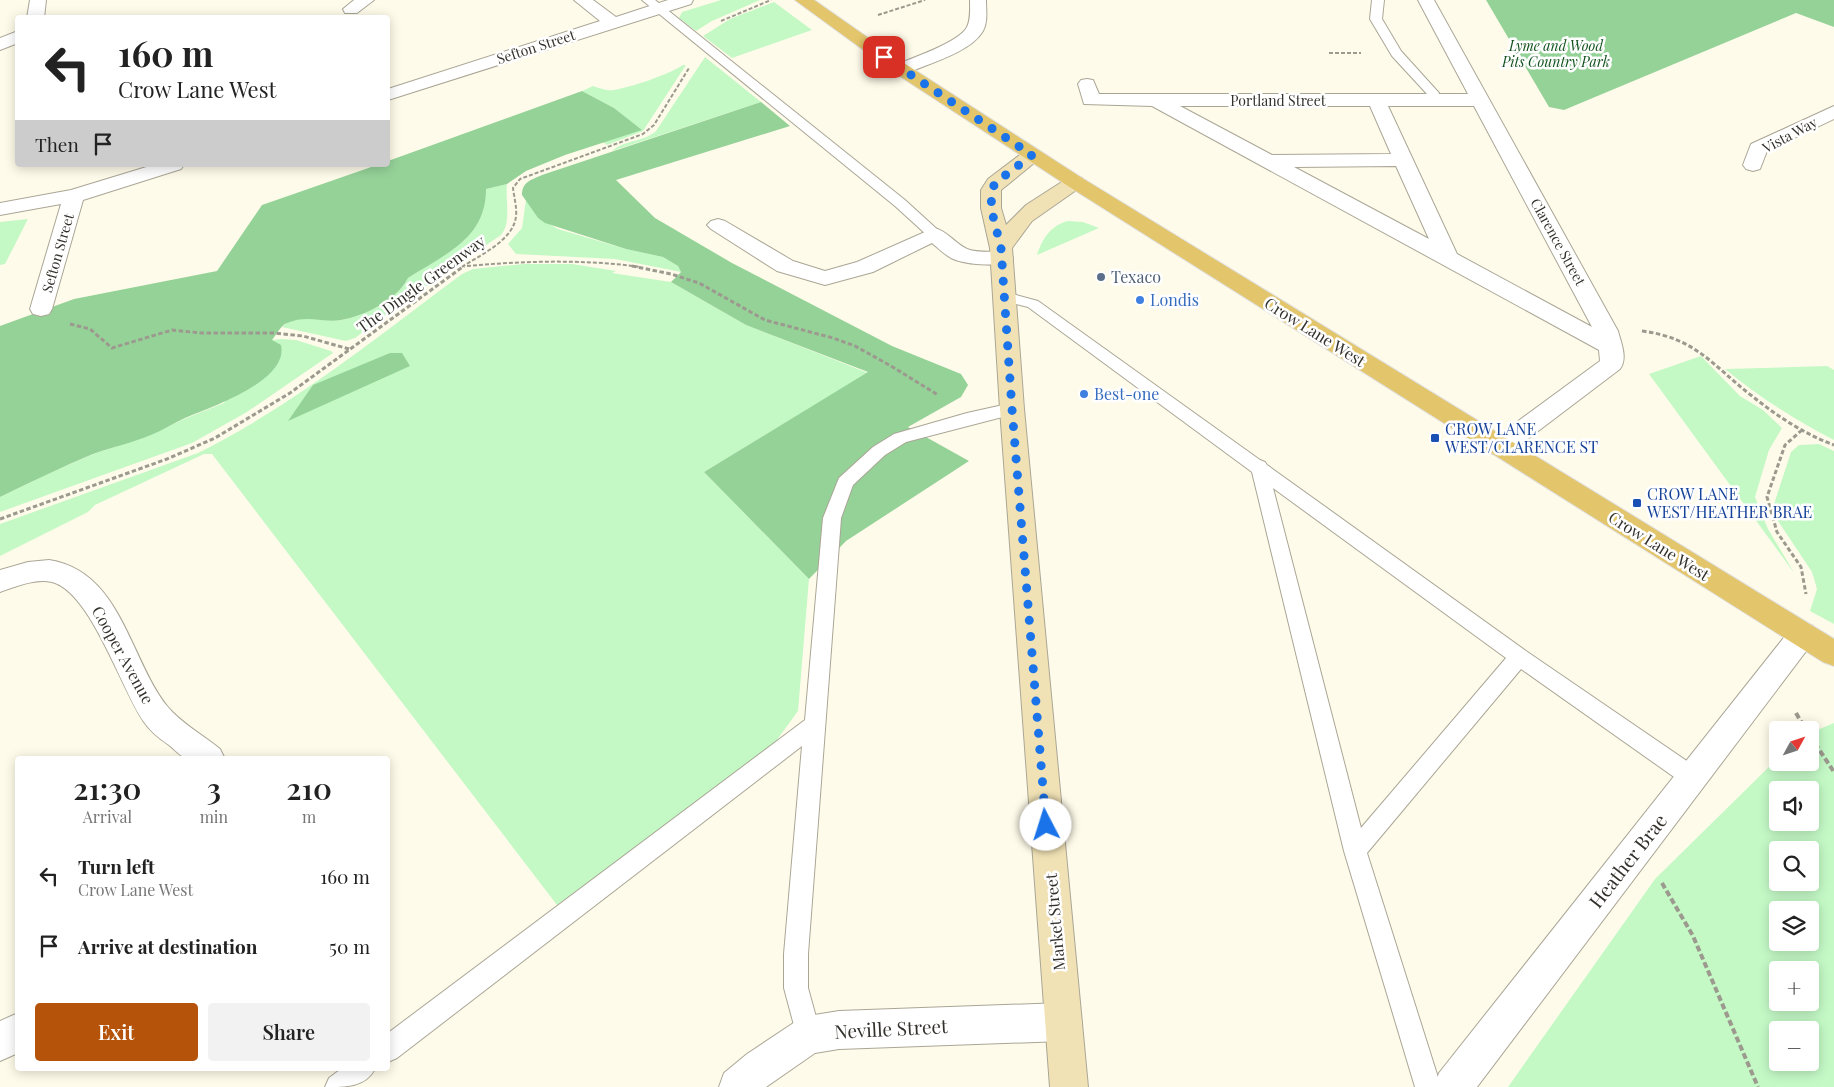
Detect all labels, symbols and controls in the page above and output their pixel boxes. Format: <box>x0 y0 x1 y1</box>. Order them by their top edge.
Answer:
street label: Sefton Street <box>494 25 578 68</box>
text: 160 m <box>118 29 213 76</box>
icon: left <box>35 35 100 100</box>
pin <box>863 36 905 78</box>
park label: Lyme and Wood Pits Country Park <box>1501 36 1610 71</box>
icon: arrive <box>870 43 898 71</box>
text: Crow Lane West <box>118 74 276 104</box>
street label: Portland Street <box>1230 91 1327 110</box>
street label: Vista Way <box>1758 112 1820 157</box>
icon: arrive <box>89 130 117 158</box>
text: Then <box>35 131 79 157</box>
street label: Clarence Street <box>1527 195 1591 290</box>
street label: Sefton Street <box>37 210 78 295</box>
street label: The Dingle Greenway <box>352 230 489 337</box>
place label: Texaco <box>1111 266 1161 287</box>
marker: Texaco <box>1095 271 1107 283</box>
place label: Londis <box>1150 289 1199 310</box>
street label: Crow Lane West <box>1261 292 1370 371</box>
marker: Londis <box>1134 294 1146 306</box>
place label: Best-one <box>1094 383 1159 404</box>
marker: Best-one <box>1078 388 1090 400</box>
place label: CROW LANE WEST/CLARENCE ST <box>1444 418 1598 457</box>
marker: CROW LANE WEST/CLARENCE ST <box>1429 432 1441 444</box>
place label: CROW LANE WEST/HEATHER BRAE <box>1646 483 1812 522</box>
marker: CROW LANE WEST/HEATHER BRAE <box>1631 497 1643 509</box>
street label: Crow Lane West <box>1605 506 1714 585</box>
street label: Cooper Avenue <box>88 602 159 708</box>
north arrow <box>1769 721 1819 771</box>
map controls <box>1769 721 1819 1071</box>
text: 21:30 <box>73 768 141 808</box>
text: 3 <box>207 768 221 808</box>
text: 210 <box>286 768 332 808</box>
button: sound <box>1769 781 1819 831</box>
position arrow <box>1019 798 1071 850</box>
text: Arrival <box>83 806 132 827</box>
text: min <box>200 806 228 827</box>
text: m <box>302 806 316 827</box>
street label: Heather Brae <box>1582 808 1672 913</box>
button: search <box>1769 841 1819 891</box>
text: Turn left <box>78 853 155 879</box>
icon: left <box>35 862 63 890</box>
text: 160 m <box>320 863 370 889</box>
street label: Market Street <box>1040 872 1069 971</box>
text: Crow Lane West <box>78 879 193 900</box>
button: layers <box>1769 901 1819 951</box>
icon: arrive <box>35 932 63 960</box>
text: Arrive at destination <box>78 933 258 959</box>
text: 50 m <box>329 933 370 959</box>
button: + <box>1769 961 1819 1011</box>
button: Exit <box>35 1003 198 1061</box>
button: Share <box>208 1003 370 1061</box>
street label: Neville Street <box>834 1012 949 1044</box>
button: − <box>1769 1021 1819 1071</box>

